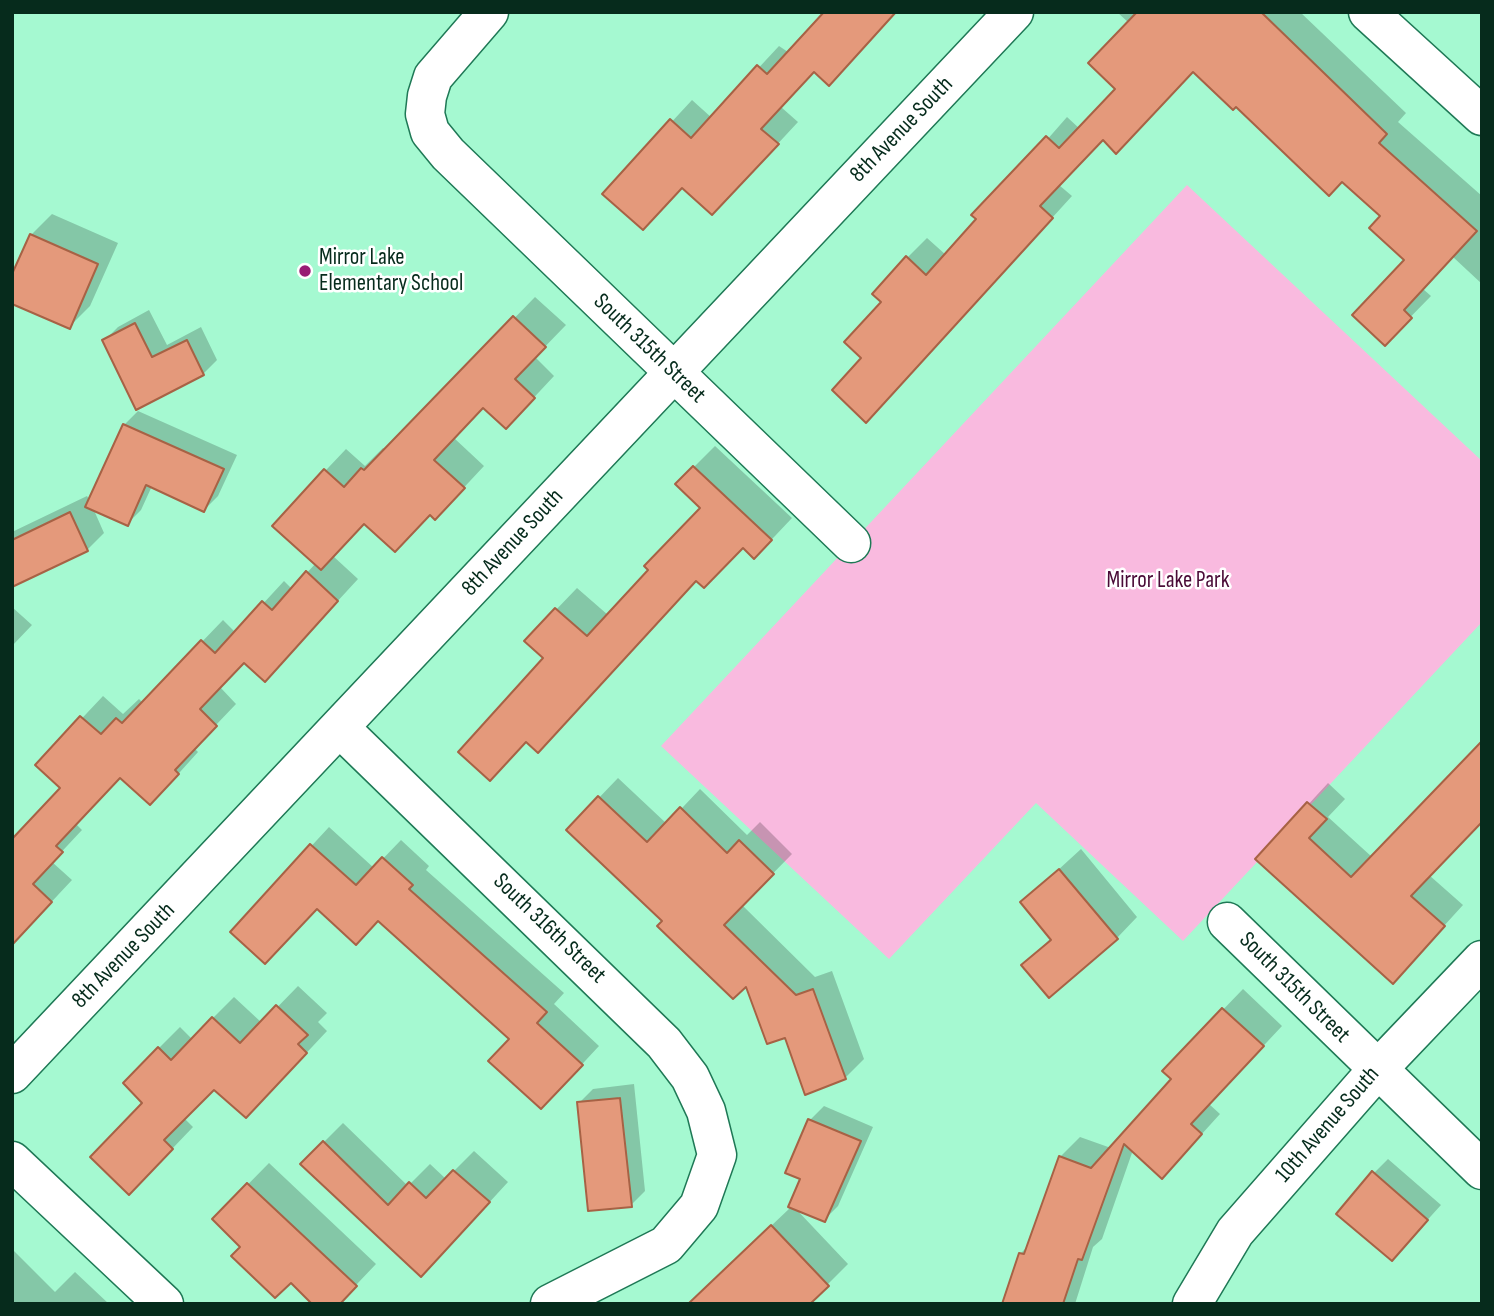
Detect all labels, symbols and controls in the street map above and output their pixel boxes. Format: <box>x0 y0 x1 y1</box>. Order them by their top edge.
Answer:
street label: 8th Avenue South <box>845 71 959 189</box>
place label: Mirror Lake Elementary School <box>319 244 463 298</box>
marker: Mirror Lake Elementary School <box>297 263 313 279</box>
street label: South 315th Street <box>587 289 711 409</box>
street label: 8th Avenue South <box>456 484 570 602</box>
park label: Mirror Lake Park <box>1107 567 1229 595</box>
street label: South 316th Street <box>487 868 611 990</box>
street label: 8th Avenue South <box>67 897 181 1015</box>
street label: South 315th Street <box>1233 927 1355 1049</box>
street label: 10th Avenue South <box>1270 1061 1386 1189</box>

